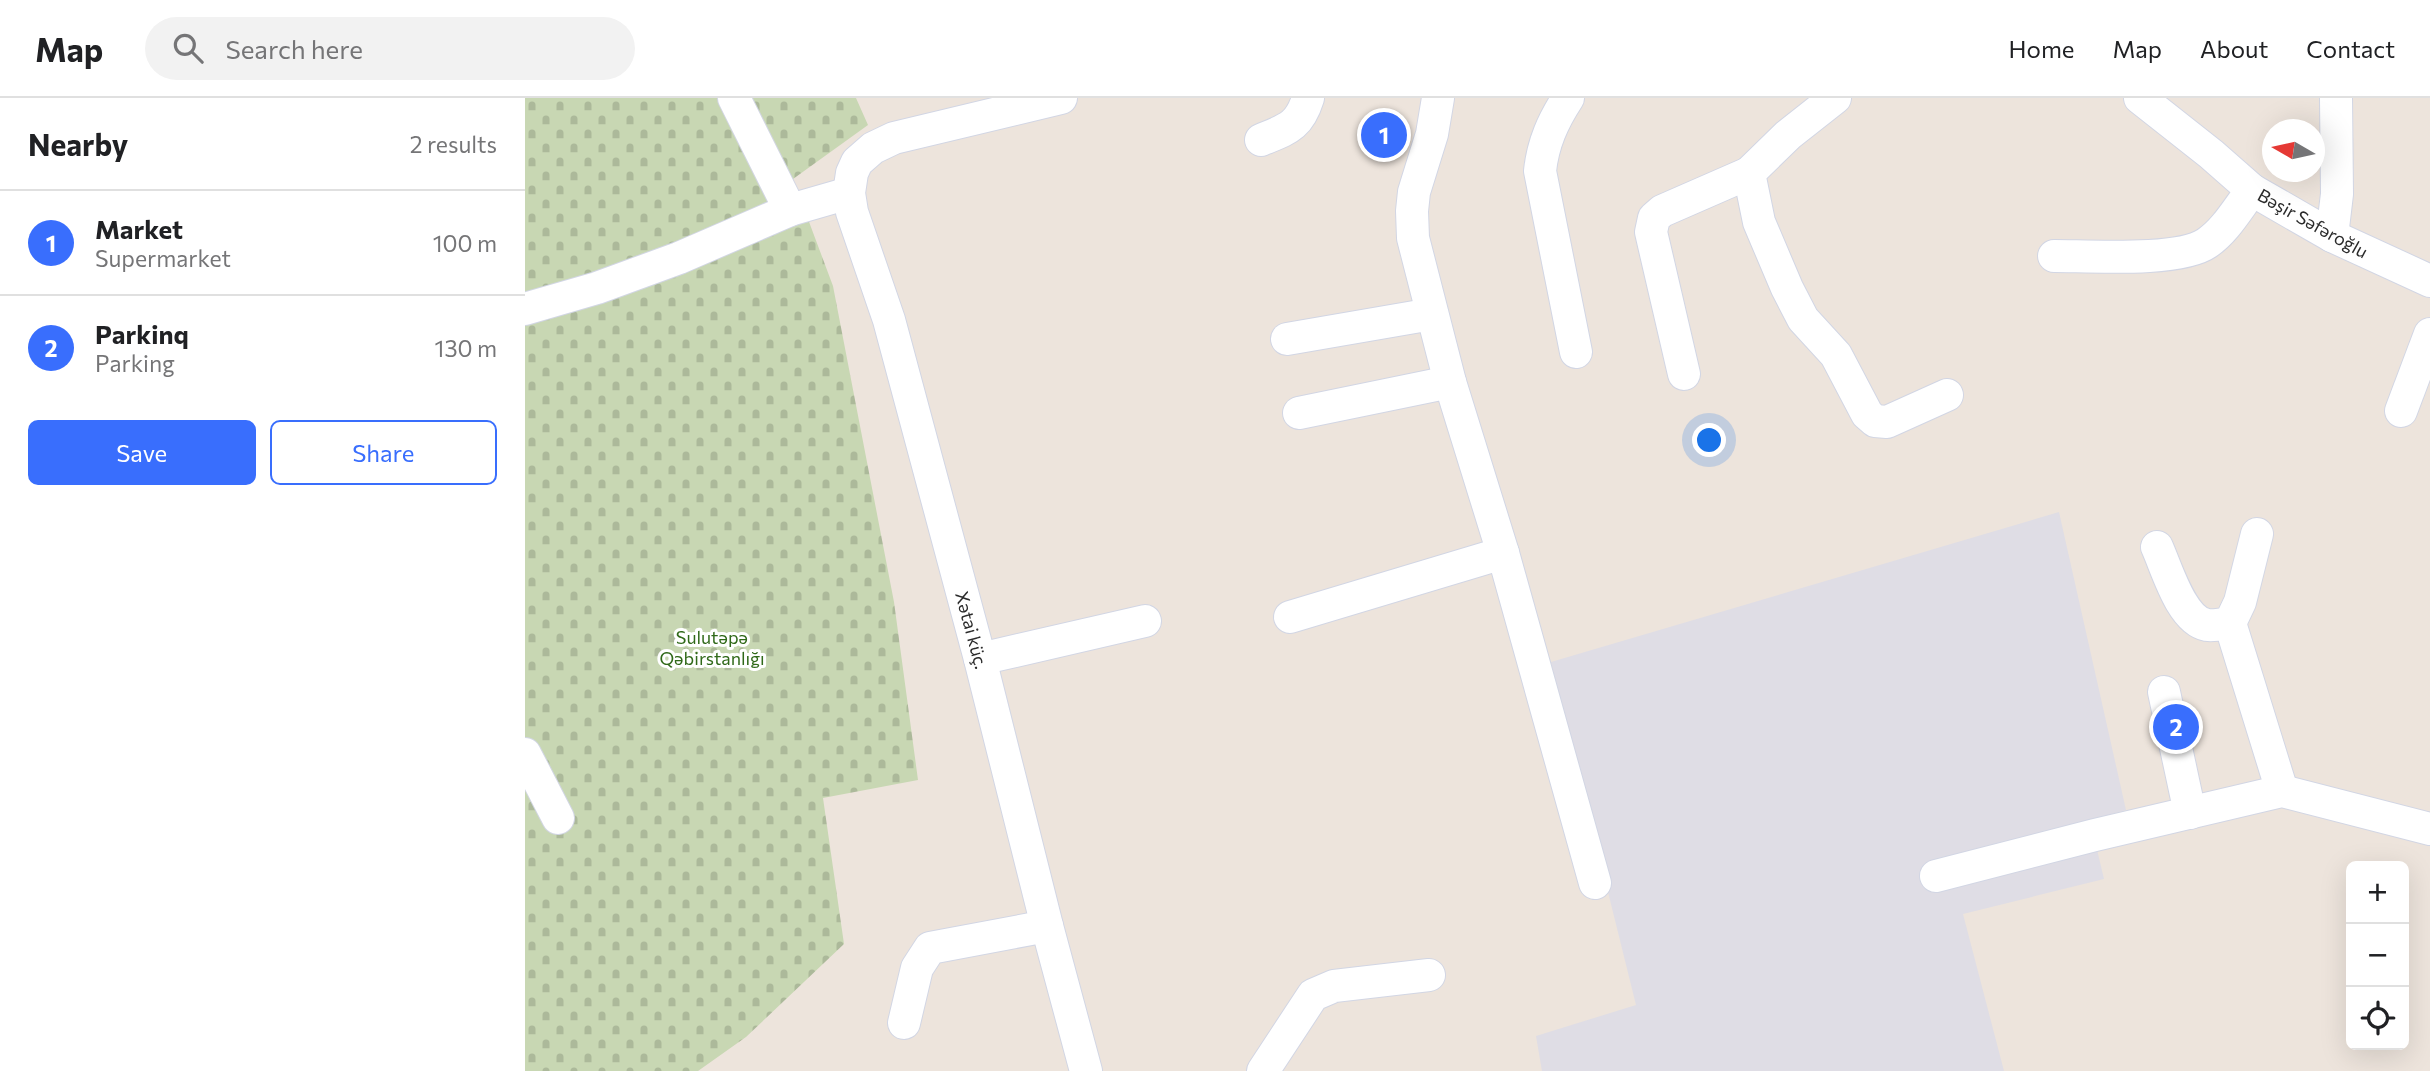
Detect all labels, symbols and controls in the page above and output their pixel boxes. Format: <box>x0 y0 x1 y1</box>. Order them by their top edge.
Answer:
search box <box>145 17 635 80</box>
text: Map <box>35 28 103 69</box>
icon: search <box>169 29 207 67</box>
text: Search here <box>225 33 363 64</box>
text: Home <box>2009 34 2075 63</box>
text: Map <box>2113 34 2162 63</box>
text: About <box>2200 34 2268 63</box>
text: Contact <box>2306 34 2395 63</box>
pin: 1 <box>1361 109 1407 161</box>
north arrow <box>2262 119 2325 182</box>
text: Nearby <box>28 125 128 162</box>
text: 2 results <box>410 130 497 158</box>
street label: Bəşir Səfəroğlu <box>2254 184 2372 262</box>
text: Market <box>95 213 183 244</box>
text: 1 <box>46 229 56 257</box>
text: 100 m <box>433 229 497 257</box>
text: Supermarket <box>95 244 231 272</box>
text: Parkinq <box>95 318 189 349</box>
text: 2 <box>44 334 58 362</box>
text: 130 m <box>435 334 497 362</box>
text: Parking <box>95 349 175 377</box>
button: Save <box>28 420 256 485</box>
button: Share <box>270 420 497 485</box>
your location <box>1692 423 1726 457</box>
street label: Xətai küç. <box>951 589 993 671</box>
park label: Sulutəpə Qəbirstanlığı <box>659 626 765 669</box>
pin: 2 <box>2153 701 2199 753</box>
map controls <box>2346 861 2409 1050</box>
button: + <box>2346 861 2409 924</box>
button: − <box>2346 924 2409 987</box>
button: locate <box>2346 987 2409 1050</box>

